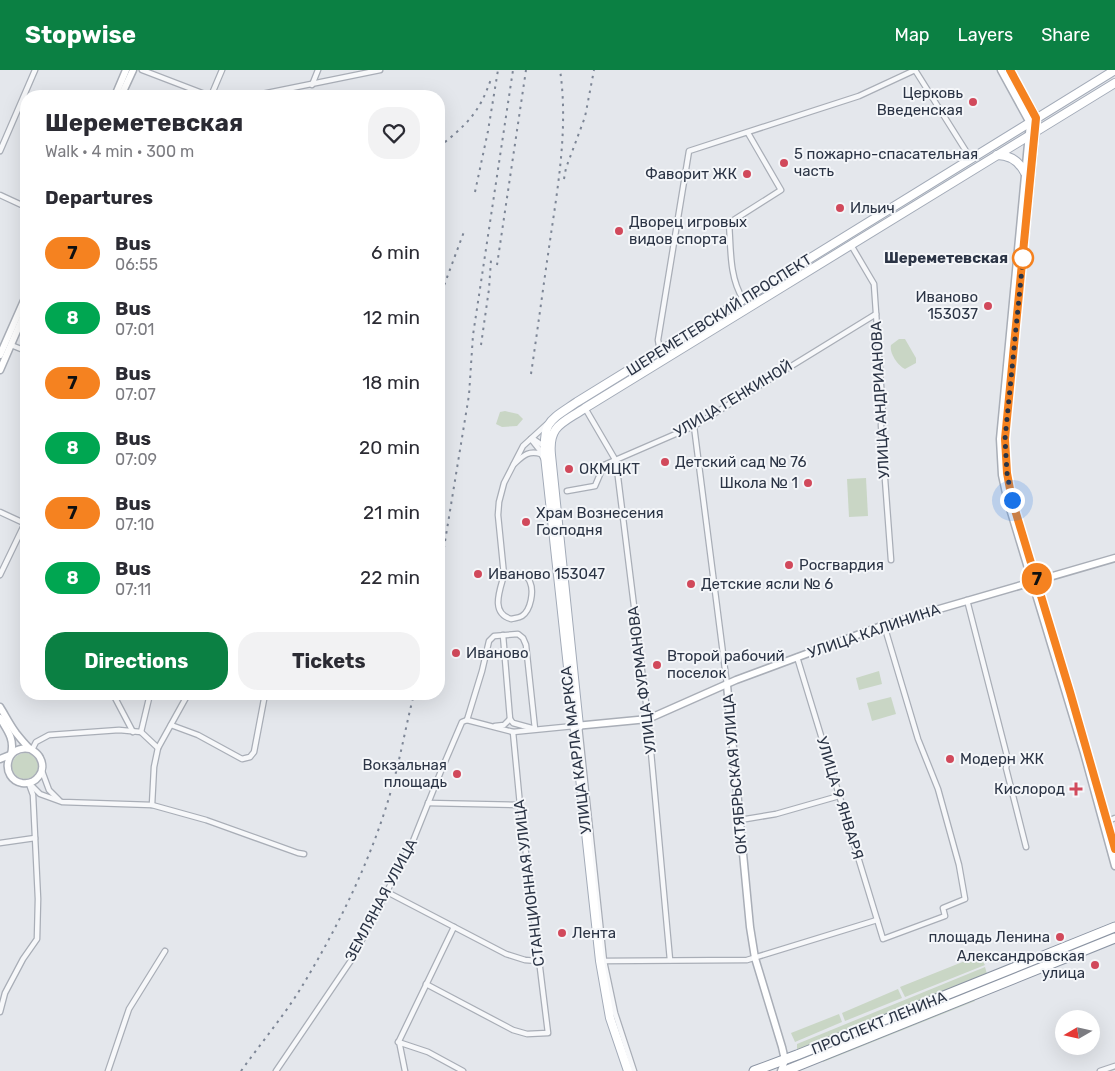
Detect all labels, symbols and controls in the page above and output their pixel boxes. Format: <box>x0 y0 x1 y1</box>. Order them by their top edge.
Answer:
text: Stopwise <box>25 21 136 49</box>
text: Map <box>895 24 930 46</box>
text: Layers <box>958 24 1013 46</box>
text: Share <box>1041 24 1090 46</box>
place label: Церковь Введенская <box>877 84 963 119</box>
marker: Церковь Введенская <box>967 96 979 108</box>
button: heart <box>368 107 420 159</box>
text: Шереметевская <box>45 109 243 137</box>
text: Walk · 4 min · 300 m <box>45 142 194 161</box>
place label: 5 пожарно-спасательная часть <box>794 145 978 180</box>
marker: 5 пожарно-спасательная часть <box>778 157 790 169</box>
place label: Фаворит ЖК <box>645 165 737 183</box>
marker: Фаворит ЖК <box>741 168 753 180</box>
text: Departures <box>45 186 153 209</box>
place label: Ильич <box>850 199 895 217</box>
marker: Ильич <box>834 202 846 214</box>
place label: Дворец игровых видов спорта <box>629 213 747 248</box>
marker: Дворец игровых видов спорта <box>613 225 625 237</box>
text: Bus <box>115 232 151 255</box>
text: 6 min <box>371 241 420 264</box>
text: 7 <box>67 242 78 264</box>
marker: Шереметевская <box>1012 247 1034 269</box>
place label: Шереметевская <box>884 249 1008 267</box>
street label: ШЕРЕМЕТЕВСКИЙ ПРОСПЕКТ <box>623 250 815 380</box>
text: 06:55 <box>115 255 158 274</box>
place label: Иваново 153037 <box>915 288 978 323</box>
text: Bus <box>115 297 151 320</box>
marker: Иваново 153037 <box>982 300 994 312</box>
text: 12 min <box>363 306 420 329</box>
text: 8 <box>66 307 79 329</box>
text: 07:01 <box>115 320 154 339</box>
street label: УЛИЦА АНДРИАНОВА <box>867 321 893 479</box>
street label: УЛИЦА ГЕНКИНОЙ <box>670 356 796 442</box>
text: Bus <box>115 362 151 385</box>
text: 18 min <box>362 371 420 394</box>
text: 7 <box>67 372 78 394</box>
text: 07:07 <box>115 385 156 404</box>
text: Bus <box>115 427 151 450</box>
text: 20 min <box>359 436 420 459</box>
text: 8 <box>66 437 79 459</box>
text: 07:09 <box>115 450 157 469</box>
place label: Детский сад № 76 <box>675 453 807 471</box>
marker: Детский сад № 76 <box>659 456 671 468</box>
place label: ОКМЦКТ <box>579 460 640 478</box>
marker: ОКМЦКТ <box>563 463 575 475</box>
place label: Школа № 1 <box>719 474 798 492</box>
marker: Школа № 1 <box>802 477 814 489</box>
your location <box>1000 488 1025 513</box>
text: Bus <box>115 492 151 515</box>
text: 21 min <box>363 501 420 524</box>
text: 7 <box>67 502 78 524</box>
place label: Храм Вознесения Господня <box>536 504 664 539</box>
text: 07:10 <box>115 515 154 534</box>
marker: Храм Вознесения Господня <box>520 516 532 528</box>
place label: Росгвардия <box>799 556 884 574</box>
text: Bus <box>115 557 151 580</box>
marker: Росгвардия <box>783 559 795 571</box>
line badge: 7 <box>1021 563 1053 595</box>
place label: Иваново 153047 <box>488 565 605 583</box>
text: 22 min <box>360 566 420 589</box>
text: 8 <box>66 567 79 589</box>
marker: Иваново 153047 <box>472 568 484 580</box>
text: 7 <box>1032 568 1042 590</box>
place label: Детские ясли № 6 <box>701 575 833 593</box>
marker: Детские ясли № 6 <box>685 578 697 590</box>
text: 07:11 <box>115 580 151 599</box>
street label: УЛИЦА КАЛИНИНА <box>805 600 943 662</box>
street label: УЛИЦА ФУРМАНОВА <box>624 605 660 755</box>
button: Directions <box>45 632 228 690</box>
button: Tickets <box>238 632 420 690</box>
place label: Иваново <box>466 644 529 662</box>
marker: Иваново <box>450 647 462 659</box>
place label: Второй рабочий поселок <box>667 647 785 682</box>
marker: Второй рабочий поселок <box>651 659 663 671</box>
street label: УЛИЦА КАРЛА МАРКСА <box>557 665 595 835</box>
street label: ОКТЯБРЬСКАЯ УЛИЦА <box>719 693 751 855</box>
street label: УЛИЦА 9 ЯНВАРЯ <box>813 734 867 862</box>
place label: Модерн ЖК <box>960 750 1045 768</box>
marker: Модерн ЖК <box>944 753 956 765</box>
place label: Вокзальная площадь <box>363 756 447 791</box>
marker: Вокзальная площадь <box>451 768 463 780</box>
place label: Кислород <box>994 780 1065 798</box>
marker: Кислород <box>1069 782 1083 796</box>
street label: СТАНЦИОННАЯ УЛИЦА <box>510 799 548 967</box>
street label: ЗЕМЛЯНАЯ УЛИЦА <box>341 836 421 964</box>
place label: Лента <box>572 924 616 942</box>
marker: Лента <box>556 927 568 939</box>
place label: площадь Ленина <box>928 928 1050 946</box>
marker: площадь Ленина <box>1054 931 1066 943</box>
place label: Александровская улица <box>957 947 1085 982</box>
marker: Александровская улица <box>1089 959 1101 971</box>
street label: ПРОСПЕКТ ЛЕНИНА <box>809 988 949 1058</box>
north arrow <box>1055 1010 1100 1055</box>
map controls <box>1055 1010 1100 1055</box>

